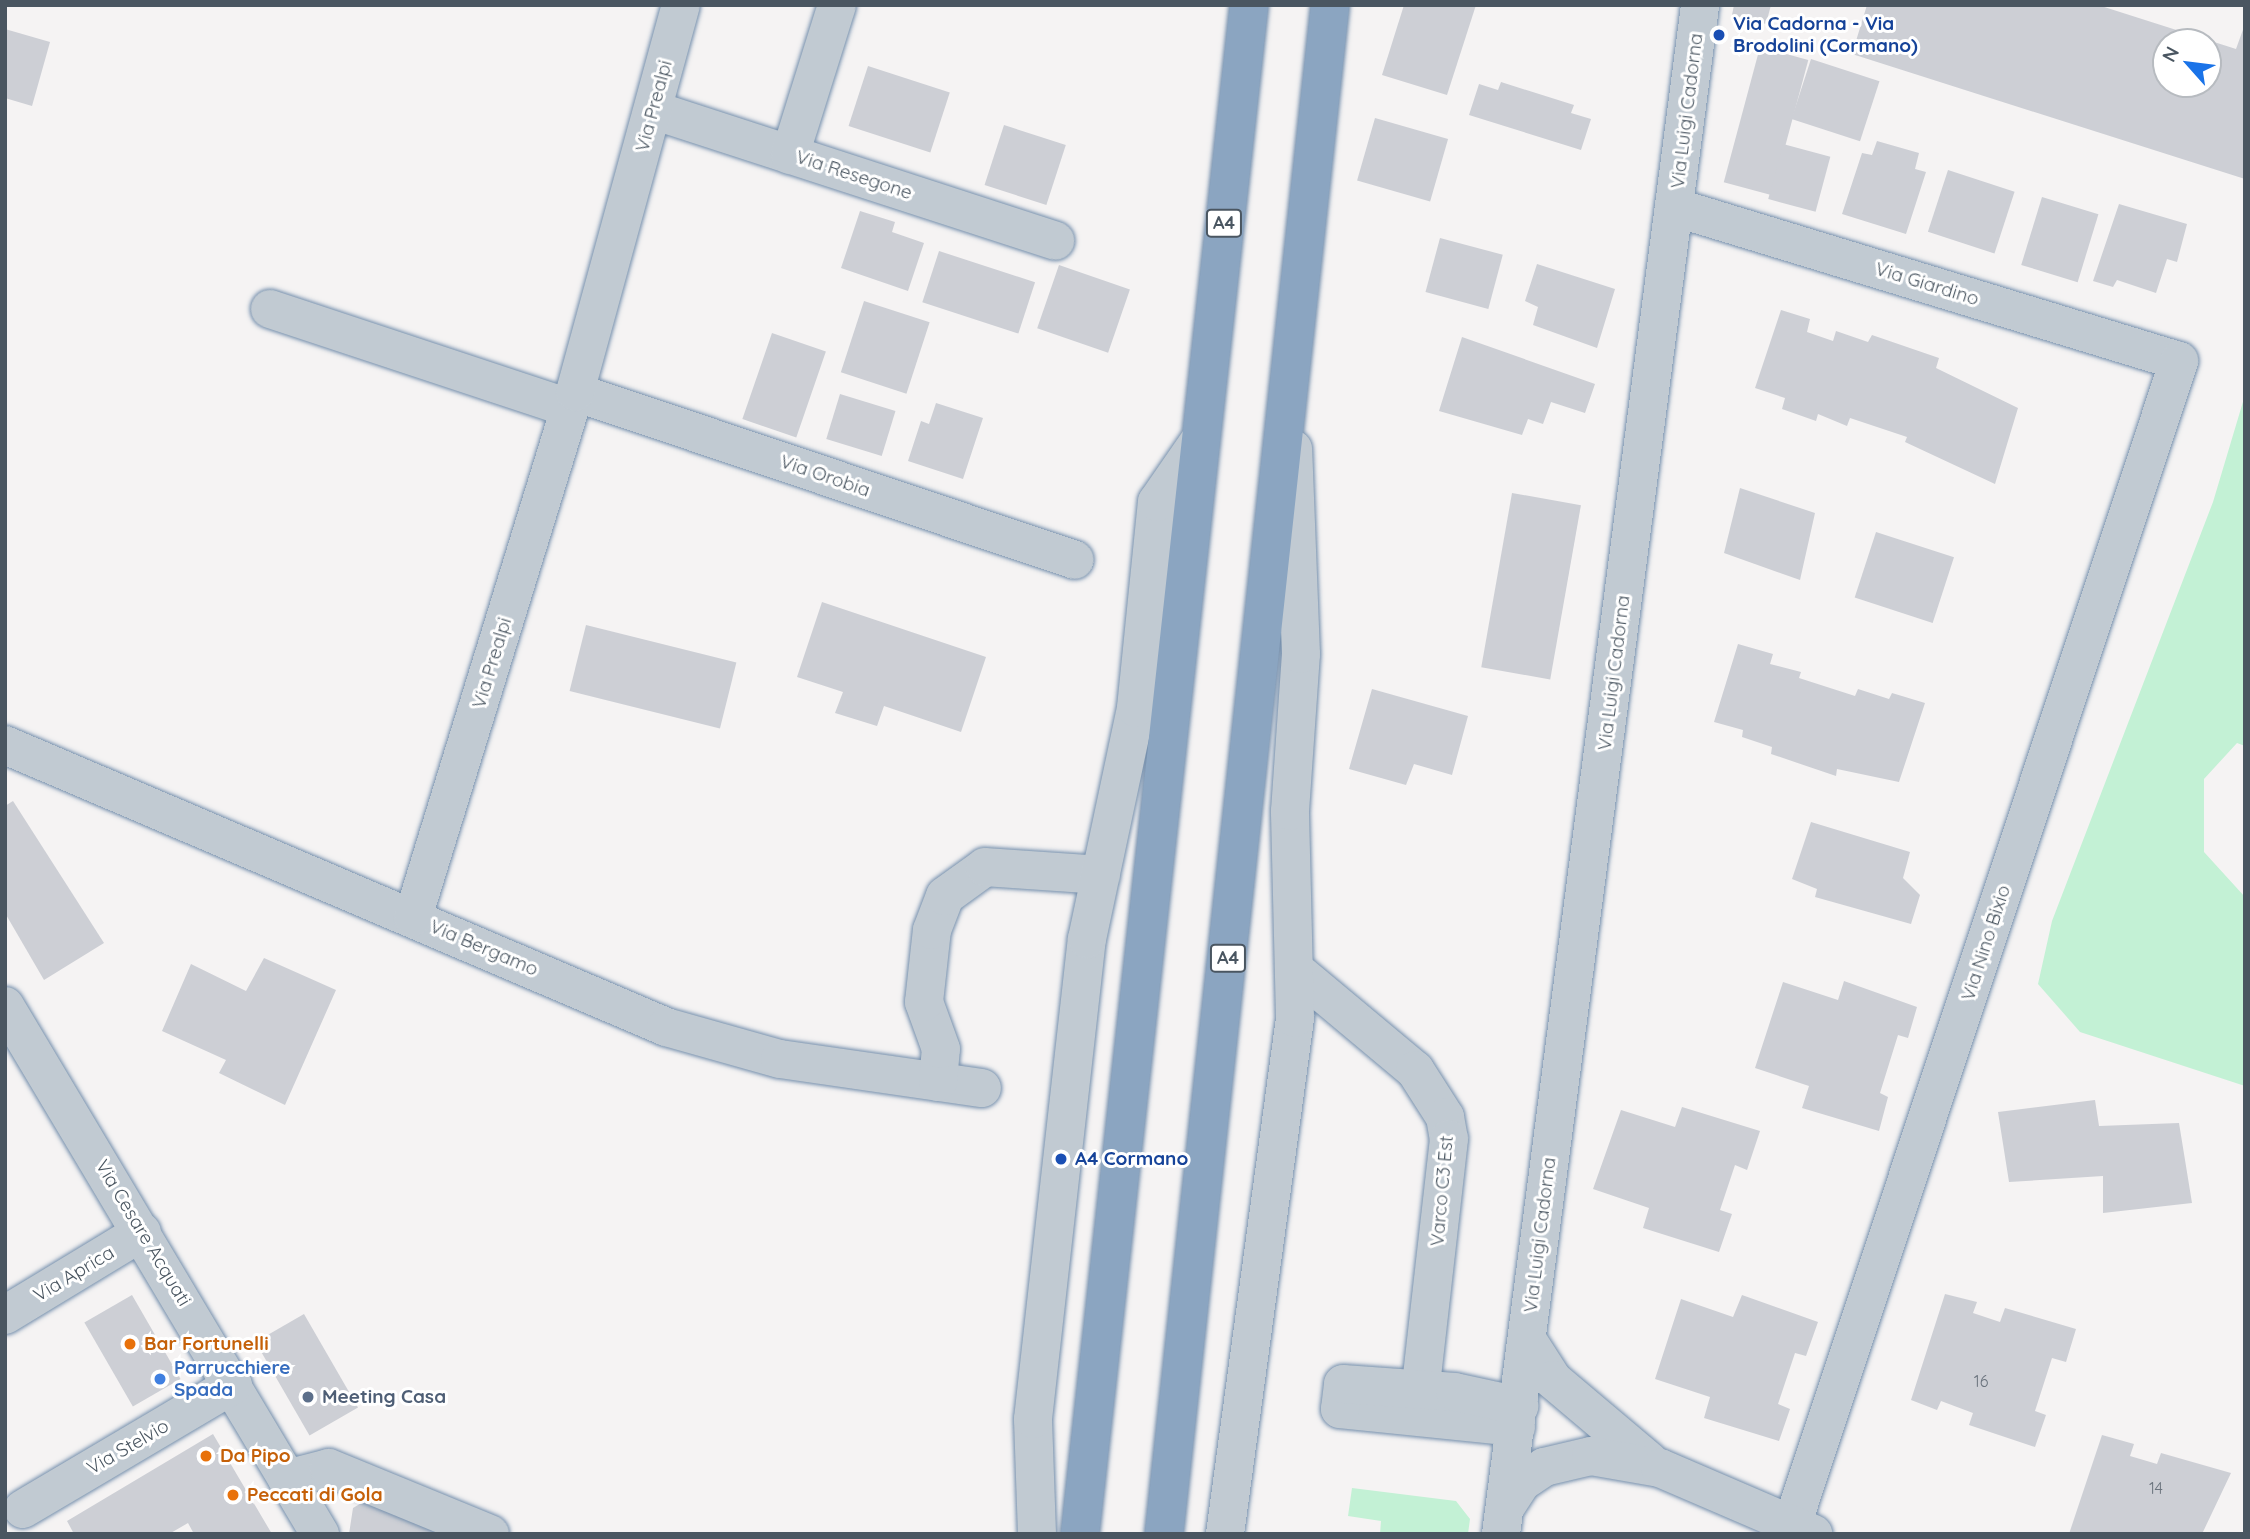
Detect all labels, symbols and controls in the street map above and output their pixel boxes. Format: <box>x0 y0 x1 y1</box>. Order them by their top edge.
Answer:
place label: Via Cadorna - Via Brodolini (Cormano) <box>1733 13 1918 57</box>
marker: Via Cadorna - Via Brodolini (Cormano) <box>1711 27 1727 43</box>
north arrow <box>2152 28 2222 98</box>
street label: Via Luigi Cadorna <box>1666 32 1708 190</box>
text: N <box>2156 42 2184 66</box>
street label: Via Prealpi <box>631 58 677 154</box>
street label: Via Resegone <box>793 145 915 205</box>
road number: A4 <box>1205 208 1243 238</box>
street label: Via Giardino <box>1872 257 1982 311</box>
street label: Via Orobia <box>777 450 873 502</box>
street label: Via Luigi Cadorna <box>1593 594 1635 752</box>
street label: Via Prealpi <box>467 615 517 711</box>
street label: Via Nino Bixio <box>1957 882 2015 1004</box>
street label: Via Bergamo <box>426 915 542 981</box>
road number: A4 <box>1209 944 1247 973</box>
street label: Varco C3 Est <box>1426 1135 1458 1247</box>
place label: A4 Cormano <box>1075 1148 1188 1170</box>
marker: A4 Cormano <box>1053 1151 1069 1167</box>
street label: Via Cesare Acquati <box>90 1156 196 1310</box>
street label: Via Luigi Cadorna <box>1519 1156 1561 1314</box>
street label: Via Aprica <box>30 1241 118 1307</box>
place label: Bar Fortunelli <box>144 1333 269 1355</box>
marker: Bar Fortunelli <box>122 1336 138 1352</box>
place label: Parrucchiere Spada <box>174 1357 291 1401</box>
marker: Parrucchiere Spada <box>152 1371 168 1387</box>
house number: 16 <box>1974 1371 1988 1391</box>
place label: Meeting Casa <box>322 1386 446 1408</box>
marker: Meeting Casa <box>300 1389 316 1405</box>
street label: Via Stelvio <box>83 1414 173 1480</box>
place label: Da Pipo <box>220 1445 291 1467</box>
marker: Da Pipo <box>198 1448 214 1464</box>
house number: 14 <box>2149 1478 2163 1498</box>
place label: Peccati di Gola <box>247 1484 383 1506</box>
marker: Peccati di Gola <box>225 1487 241 1503</box>

